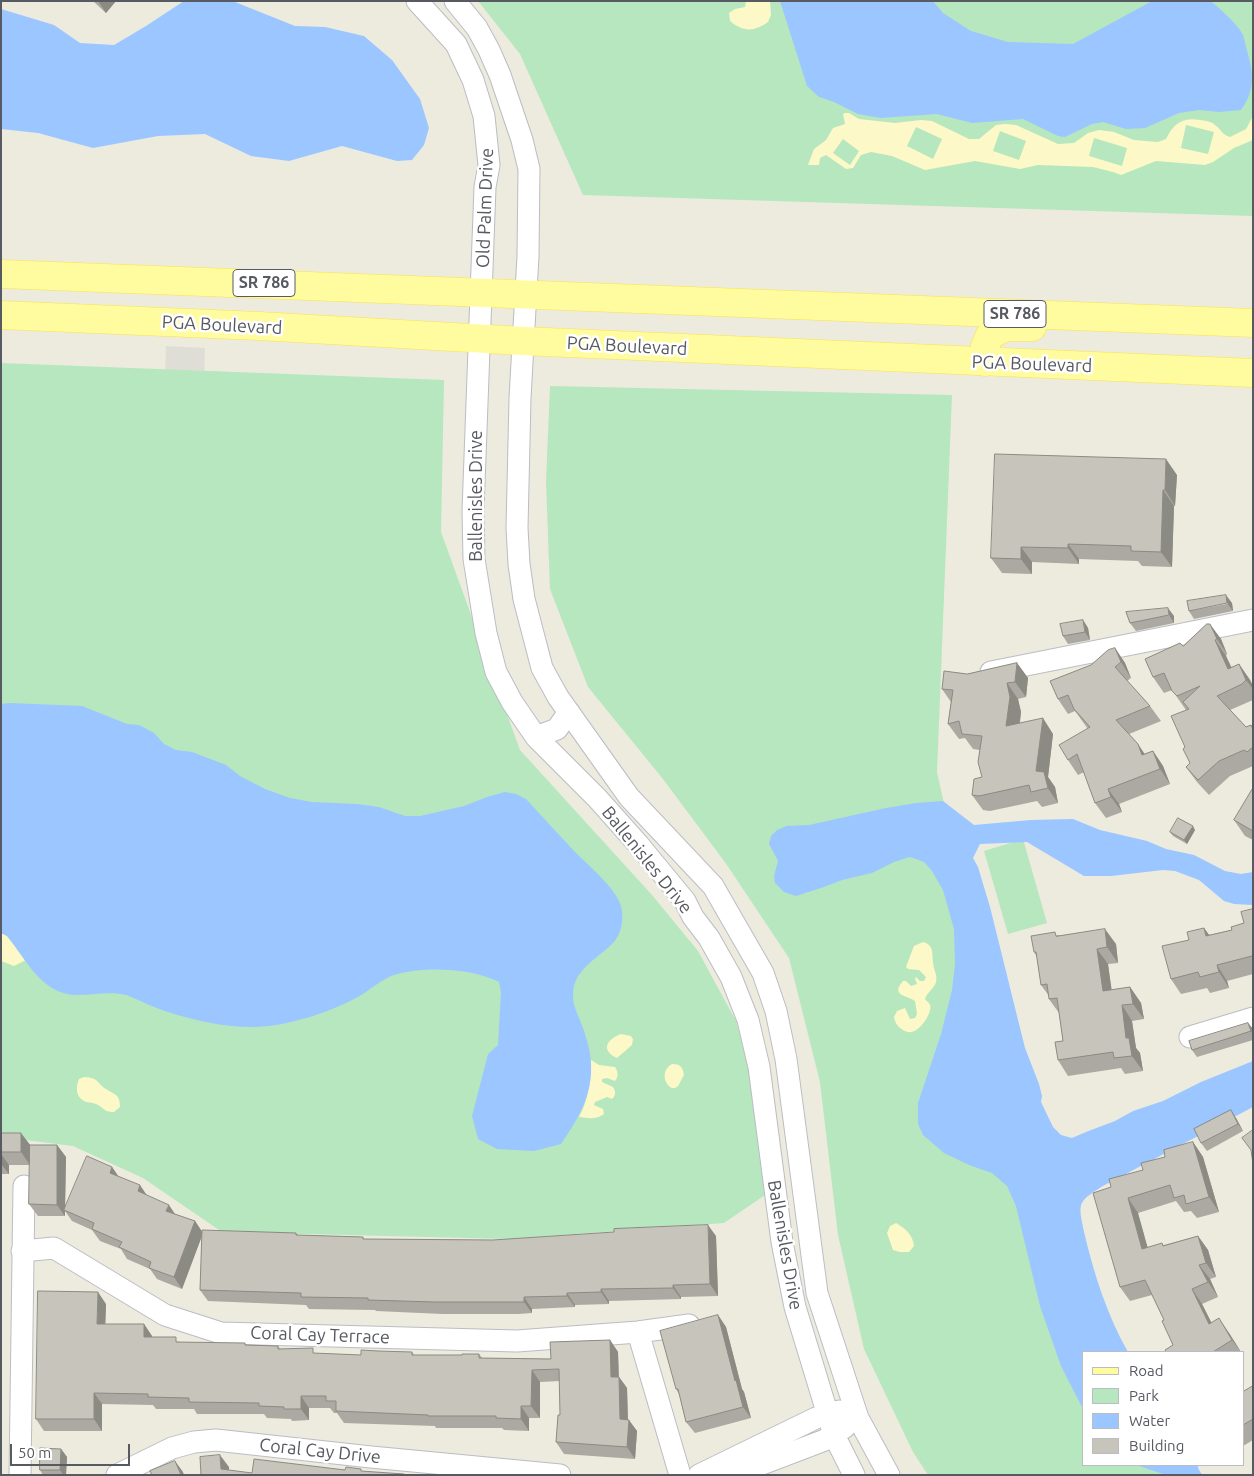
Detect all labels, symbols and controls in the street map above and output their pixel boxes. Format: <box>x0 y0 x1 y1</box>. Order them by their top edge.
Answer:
street label: Old Palm Drive <box>472 148 498 268</box>
road number: SR 786 <box>233 270 295 296</box>
road number: SR 786 <box>984 300 1046 328</box>
street label: PGA Boulevard <box>161 311 283 339</box>
street label: PGA Boulevard <box>566 332 688 360</box>
street label: PGA Boulevard <box>971 351 1093 377</box>
street label: Ballenisles Drive <box>465 430 487 562</box>
street label: Ballenisles Drive <box>597 802 697 918</box>
street label: Ballenisles Drive <box>763 1178 807 1312</box>
street label: Coral Cay Terrace <box>250 1322 390 1348</box>
legend <box>1082 1351 1244 1466</box>
text: Road <box>1129 1362 1164 1379</box>
text: Park <box>1129 1387 1159 1404</box>
text: Water <box>1129 1412 1170 1429</box>
scale bar <box>12 1434 132 1466</box>
street label: Coral Cay Drive <box>258 1434 382 1468</box>
text: Building <box>1129 1437 1184 1454</box>
text: 50 m <box>18 1444 51 1461</box>

